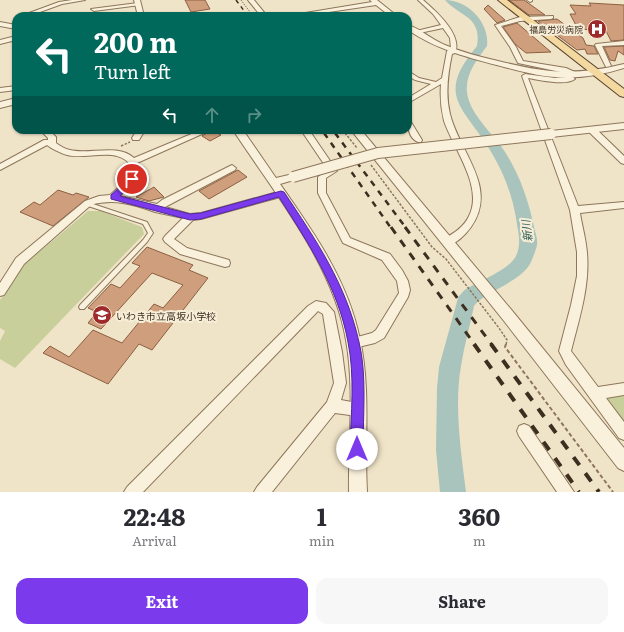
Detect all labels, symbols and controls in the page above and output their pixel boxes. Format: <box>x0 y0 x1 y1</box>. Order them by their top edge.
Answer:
hospital icon: 福島労災病院 <box>586 18 608 40</box>
text: 200 m <box>94 20 177 62</box>
place label: 福島労災病院 <box>529 22 583 36</box>
icon: left <box>28 28 80 80</box>
text: Turn left <box>94 58 171 85</box>
icon: left <box>159 104 181 126</box>
icon: ahead <box>201 104 223 126</box>
icon: right <box>243 104 265 126</box>
pin <box>115 162 149 196</box>
icon: arrive <box>121 168 143 190</box>
water label: 新川 <box>517 218 535 243</box>
school or university icon: いわき市立高坂小学校 <box>91 304 113 326</box>
place label: いわき市立高坂小学校 <box>116 308 216 323</box>
position arrow <box>336 428 378 470</box>
text: 22:48 <box>124 498 185 533</box>
text: 1 <box>317 498 327 533</box>
text: 360 <box>458 498 500 533</box>
text: Arrival <box>132 531 177 550</box>
text: min <box>309 531 335 550</box>
text: m <box>473 531 486 550</box>
button: Exit <box>16 578 308 624</box>
button: Share <box>316 578 608 624</box>

